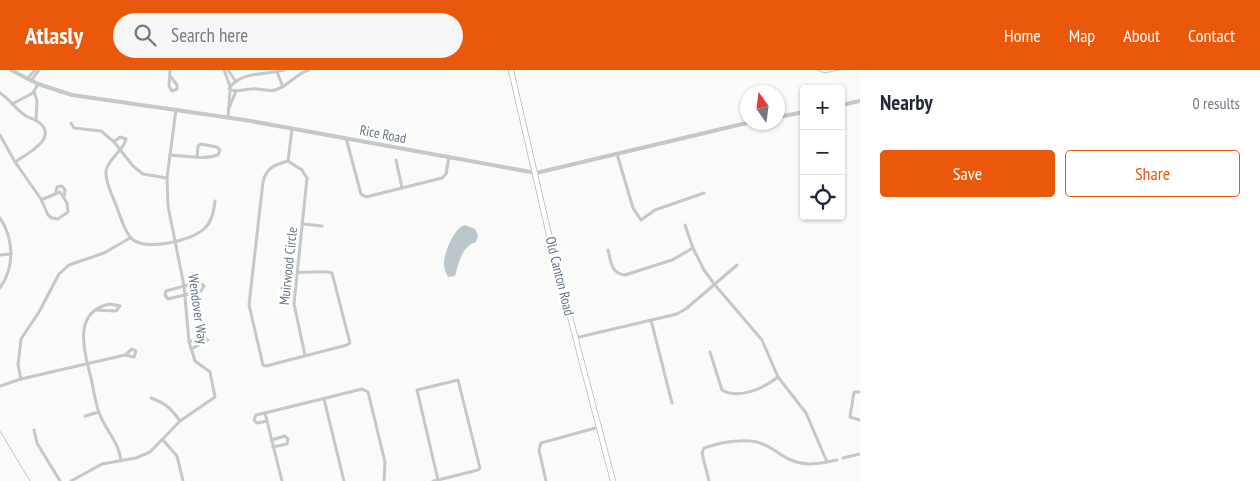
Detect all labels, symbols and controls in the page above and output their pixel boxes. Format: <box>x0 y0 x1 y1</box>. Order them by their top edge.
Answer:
search box <box>113 13 463 58</box>
text: Atlasly <box>25 20 83 51</box>
icon: search <box>131 21 159 49</box>
text: Search here <box>171 23 248 47</box>
text: Home <box>1004 24 1041 47</box>
text: Map <box>1069 24 1095 47</box>
text: About <box>1123 24 1160 47</box>
text: Contact <box>1188 24 1235 47</box>
north arrow <box>740 85 785 130</box>
map controls <box>800 85 845 220</box>
button: + <box>800 85 845 130</box>
text: Nearby <box>880 89 933 116</box>
text: 0 results <box>1193 93 1240 113</box>
street label: Rice Road <box>358 121 408 147</box>
button: − <box>800 130 845 175</box>
button: Save <box>880 150 1055 197</box>
button: Share <box>1065 150 1240 197</box>
button: locate <box>800 175 845 220</box>
street label: Muirwood Circle <box>275 226 301 306</box>
street label: Old Canton Road <box>541 235 579 317</box>
street label: Wendover Way <box>184 273 212 346</box>

